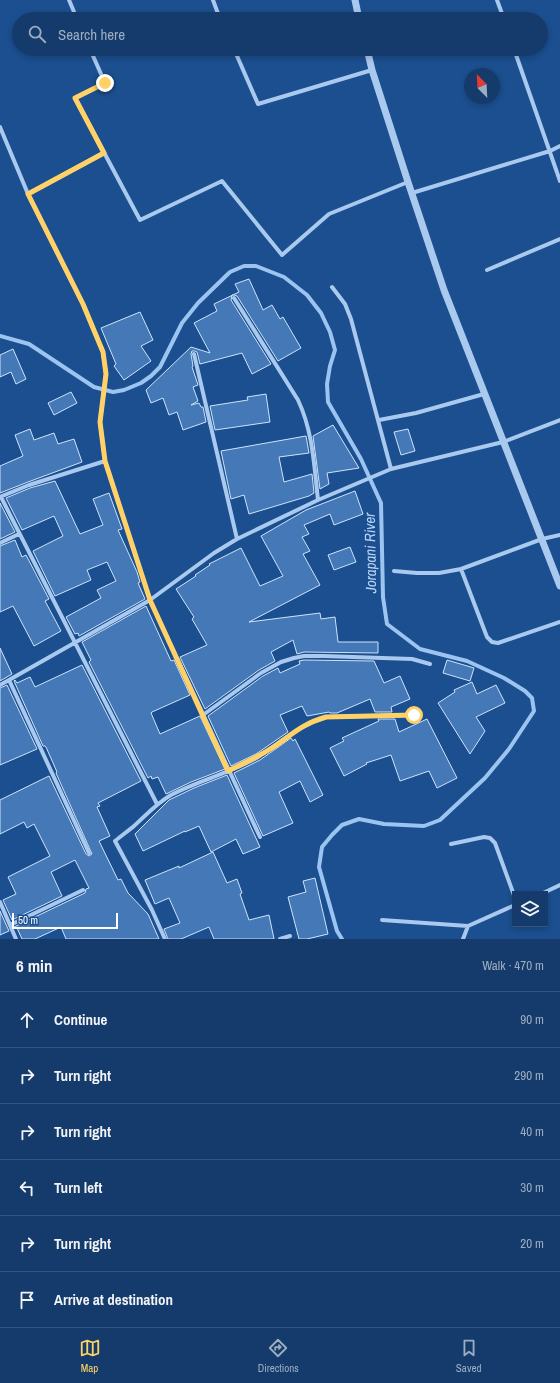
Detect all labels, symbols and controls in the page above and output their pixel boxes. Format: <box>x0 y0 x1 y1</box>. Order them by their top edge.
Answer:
search box <box>12 12 548 56</box>
icon: search <box>26 23 48 45</box>
text: Search here <box>58 24 125 45</box>
north arrow <box>464 68 500 104</box>
route end <box>96 74 114 92</box>
water label: Jorapani River <box>359 512 381 595</box>
route start <box>405 706 423 724</box>
map controls <box>512 891 548 927</box>
button: layers <box>512 891 548 927</box>
scale bar <box>12 911 118 930</box>
text: 50 m <box>18 913 38 927</box>
text: 6 min <box>16 954 52 977</box>
text: Walk · 470 m <box>482 957 544 974</box>
icon: ahead <box>16 1009 38 1031</box>
text: Continue <box>54 1009 107 1030</box>
text: 90 m <box>520 1011 544 1028</box>
icon: right <box>16 1065 38 1087</box>
text: Turn right <box>54 1065 111 1086</box>
text: 290 m <box>514 1067 544 1084</box>
icon: right <box>16 1121 38 1143</box>
text: Turn right <box>54 1121 111 1142</box>
text: 40 m <box>520 1123 544 1140</box>
icon: left <box>16 1177 38 1199</box>
text: Turn left <box>54 1177 102 1198</box>
text: 30 m <box>520 1179 544 1196</box>
icon: right <box>16 1233 38 1255</box>
text: Turn right <box>54 1233 111 1254</box>
text: 20 m <box>520 1235 544 1252</box>
icon: arrive <box>16 1289 38 1311</box>
text: Arrive at destination <box>54 1289 173 1310</box>
tab: Map <box>79 1337 101 1375</box>
tab: Directions <box>258 1337 299 1375</box>
tab: Saved <box>456 1337 481 1375</box>

